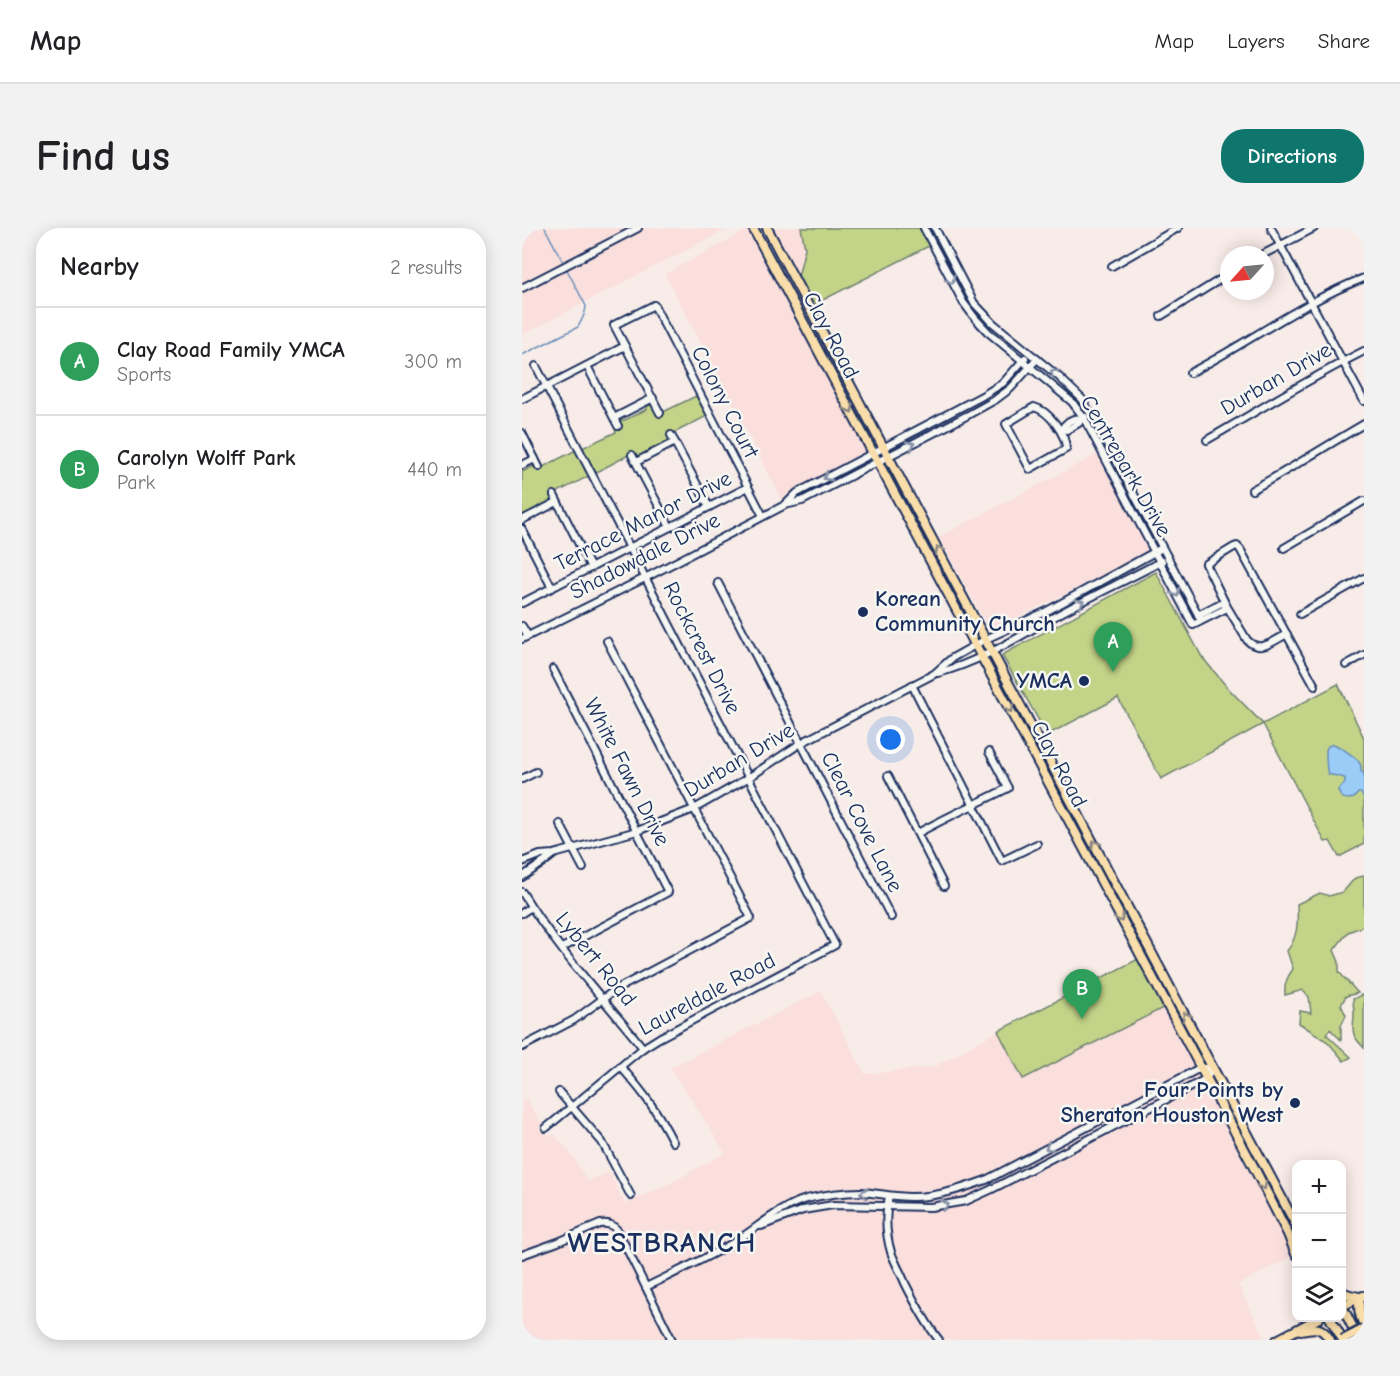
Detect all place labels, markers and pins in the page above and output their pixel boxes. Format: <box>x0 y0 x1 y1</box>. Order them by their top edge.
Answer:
place label: Korean Community Church <box>875 586 1055 637</box>
marker: Korean Community Church <box>856 605 870 619</box>
pin: A <box>1094 622 1132 672</box>
place label: YMCA <box>1017 668 1072 694</box>
marker: YMCA <box>1077 674 1091 688</box>
pin: B <box>1062 970 1102 1019</box>
place label: Four Points by Sheraton Houston West <box>1061 1077 1284 1128</box>
marker: Four Points by Sheraton Houston West <box>1288 1096 1302 1110</box>

